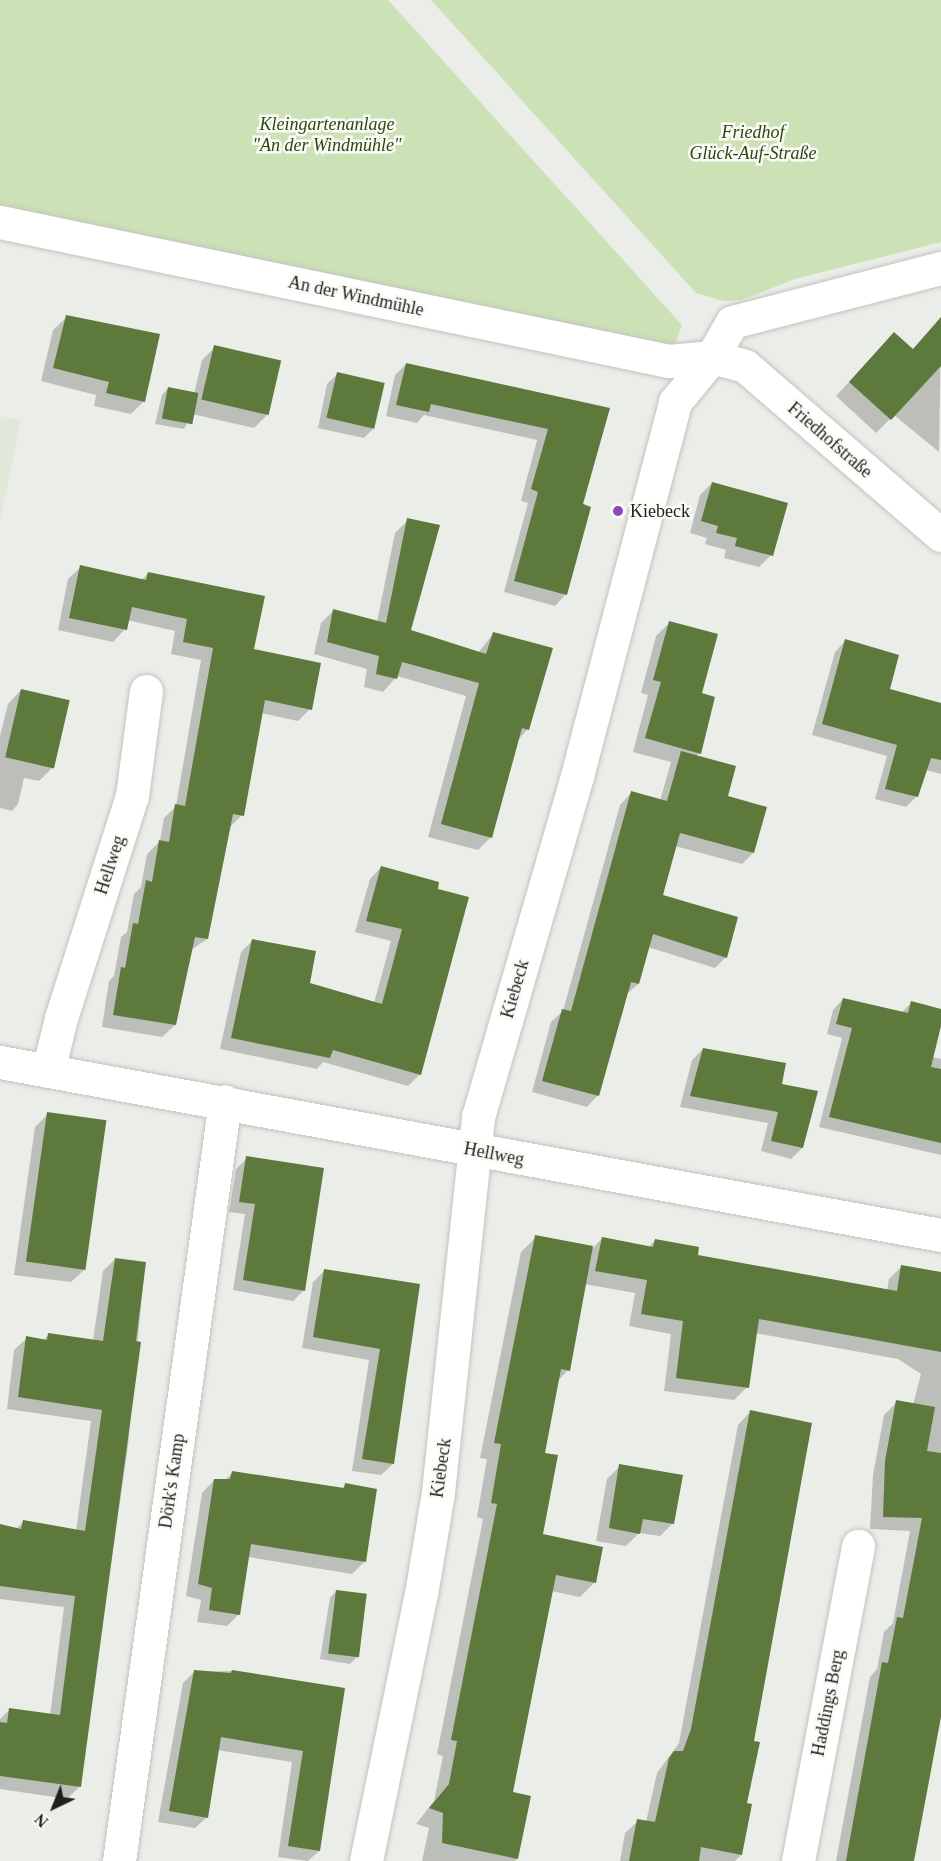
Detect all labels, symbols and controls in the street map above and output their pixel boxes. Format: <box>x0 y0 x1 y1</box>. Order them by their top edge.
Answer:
park label: Kleingartenanlage "An der Windmühle" <box>252 114 402 156</box>
park label: Friedhof Glück-Auf-Straße <box>690 122 816 164</box>
street label: An der Windmühle <box>286 271 426 321</box>
street label: Friedhofstraße <box>783 397 877 483</box>
place label: Kiebeck <box>630 500 690 522</box>
marker: Kiebeck <box>611 504 625 518</box>
street label: Hellweg <box>90 833 130 897</box>
street label: Kiebeck <box>496 957 534 1021</box>
street label: Hellweg <box>462 1138 526 1170</box>
street label: Dörk's Kamp <box>155 1432 189 1530</box>
street label: Kiebeck <box>426 1437 456 1499</box>
street label: Haddings Berg <box>807 1648 849 1758</box>
north arrow <box>24 1777 84 1837</box>
text: N <box>31 1810 51 1831</box>

